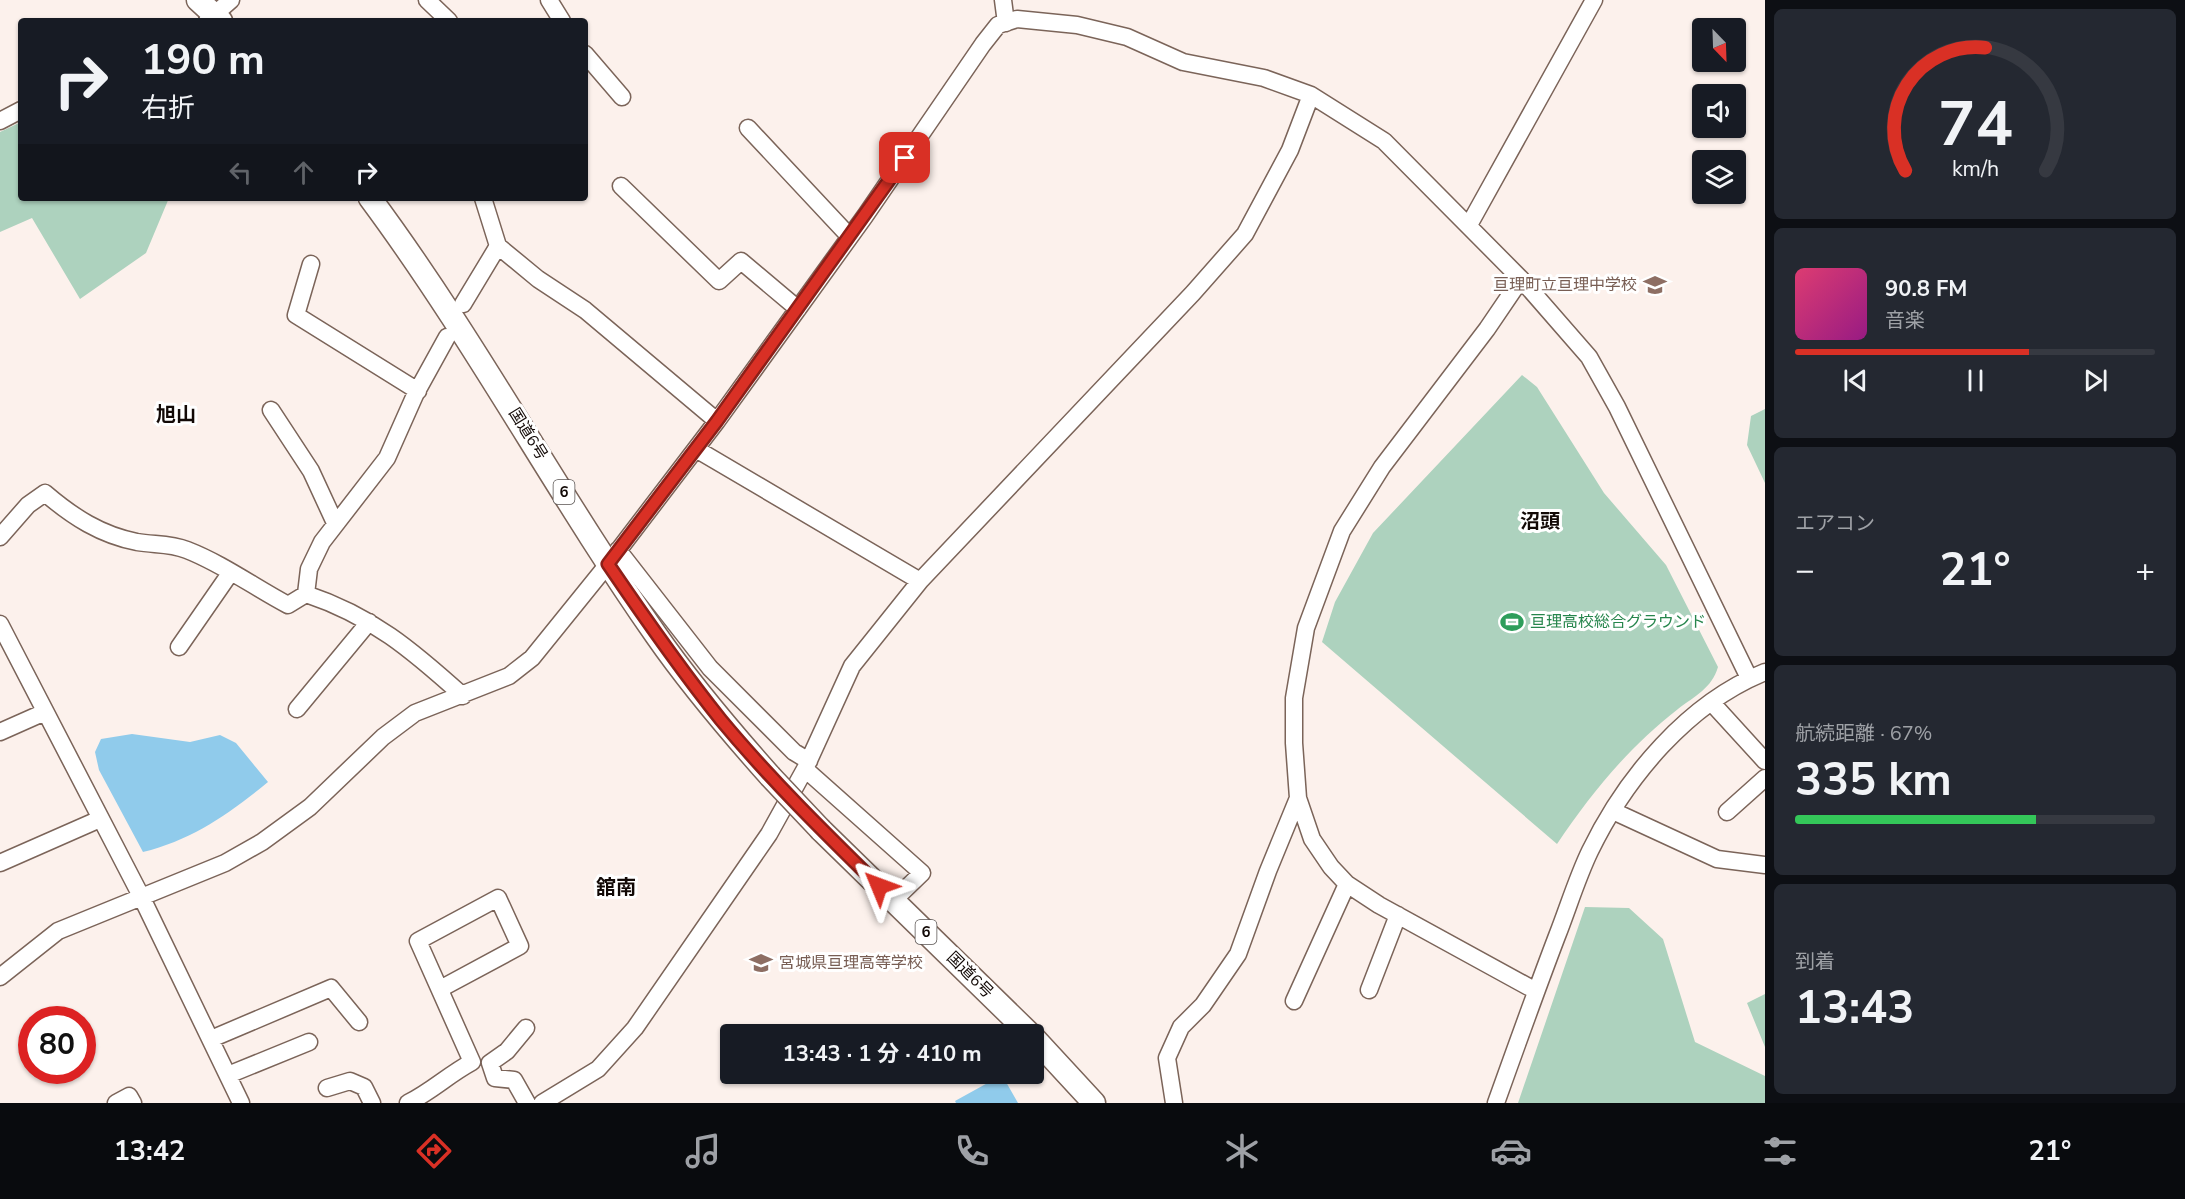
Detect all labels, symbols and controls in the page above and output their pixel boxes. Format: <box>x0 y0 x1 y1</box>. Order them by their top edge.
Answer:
north arrow <box>1692 18 1746 72</box>
map controls <box>1692 18 1746 204</box>
text: 190 m <box>141 32 265 89</box>
icon: right <box>42 42 120 120</box>
text: 74 <box>1938 82 2012 167</box>
button: sound <box>1692 84 1746 138</box>
text: 右折 <box>141 90 195 127</box>
pin <box>879 132 930 183</box>
icon: arrive <box>888 141 921 174</box>
button: layers <box>1692 150 1746 204</box>
text: km/h <box>1951 154 1999 184</box>
icon: left <box>224 156 257 189</box>
icon: ahead <box>287 156 320 189</box>
icon: right <box>350 156 383 189</box>
school or university icon: 亘理町立亘理中学校 <box>1642 272 1668 298</box>
place label: 亘理町立亘理中学校 <box>1493 274 1637 296</box>
text: 90.8 FM <box>1885 274 1967 304</box>
text: 音楽 <box>1885 307 1925 334</box>
icon: previous <box>1839 364 1872 397</box>
icon: pause <box>1959 364 1992 397</box>
icon: next <box>2079 364 2112 397</box>
district label: 旭山 <box>156 401 196 428</box>
street label: 国道6号 <box>503 404 553 464</box>
road number: 6 <box>554 480 574 504</box>
district label: 沼頭 <box>1520 508 1560 535</box>
text: エアコン <box>1795 510 1875 537</box>
text: 21° <box>1939 540 2011 601</box>
text: − <box>1795 548 1815 593</box>
text: + <box>2135 548 2155 593</box>
sports icon: 亘理高校総合グラウンド <box>1499 609 1525 635</box>
place label: 亘理高校総合グラウンド <box>1530 611 1706 633</box>
text: 航続距離 · 67% <box>1795 720 1932 747</box>
text: 335 km <box>1795 750 1952 811</box>
position arrow <box>847 854 911 918</box>
district label: 舘南 <box>596 874 636 901</box>
road number: 6 <box>916 920 936 944</box>
street label: 国道6号 <box>942 947 998 1003</box>
text: 到着 <box>1795 948 1835 975</box>
school or university icon: 宮城県亘理高等学校 <box>748 950 774 976</box>
place label: 宮城県亘理高等学校 <box>779 952 923 974</box>
text: 13:43 <box>1795 978 1914 1039</box>
speed limit sign: 80 <box>18 1006 96 1084</box>
text: 13:43 · 1 分 · 410 m <box>783 1039 981 1069</box>
icon: directions <box>413 1130 455 1172</box>
icon: music <box>682 1130 724 1172</box>
icon: phone <box>951 1130 993 1172</box>
icon: climate <box>1221 1130 1263 1172</box>
icon: car <box>1490 1130 1532 1172</box>
icon: filters <box>1759 1130 1801 1172</box>
text: 13:42 <box>114 1133 185 1170</box>
text: 21° <box>2029 1133 2071 1170</box>

